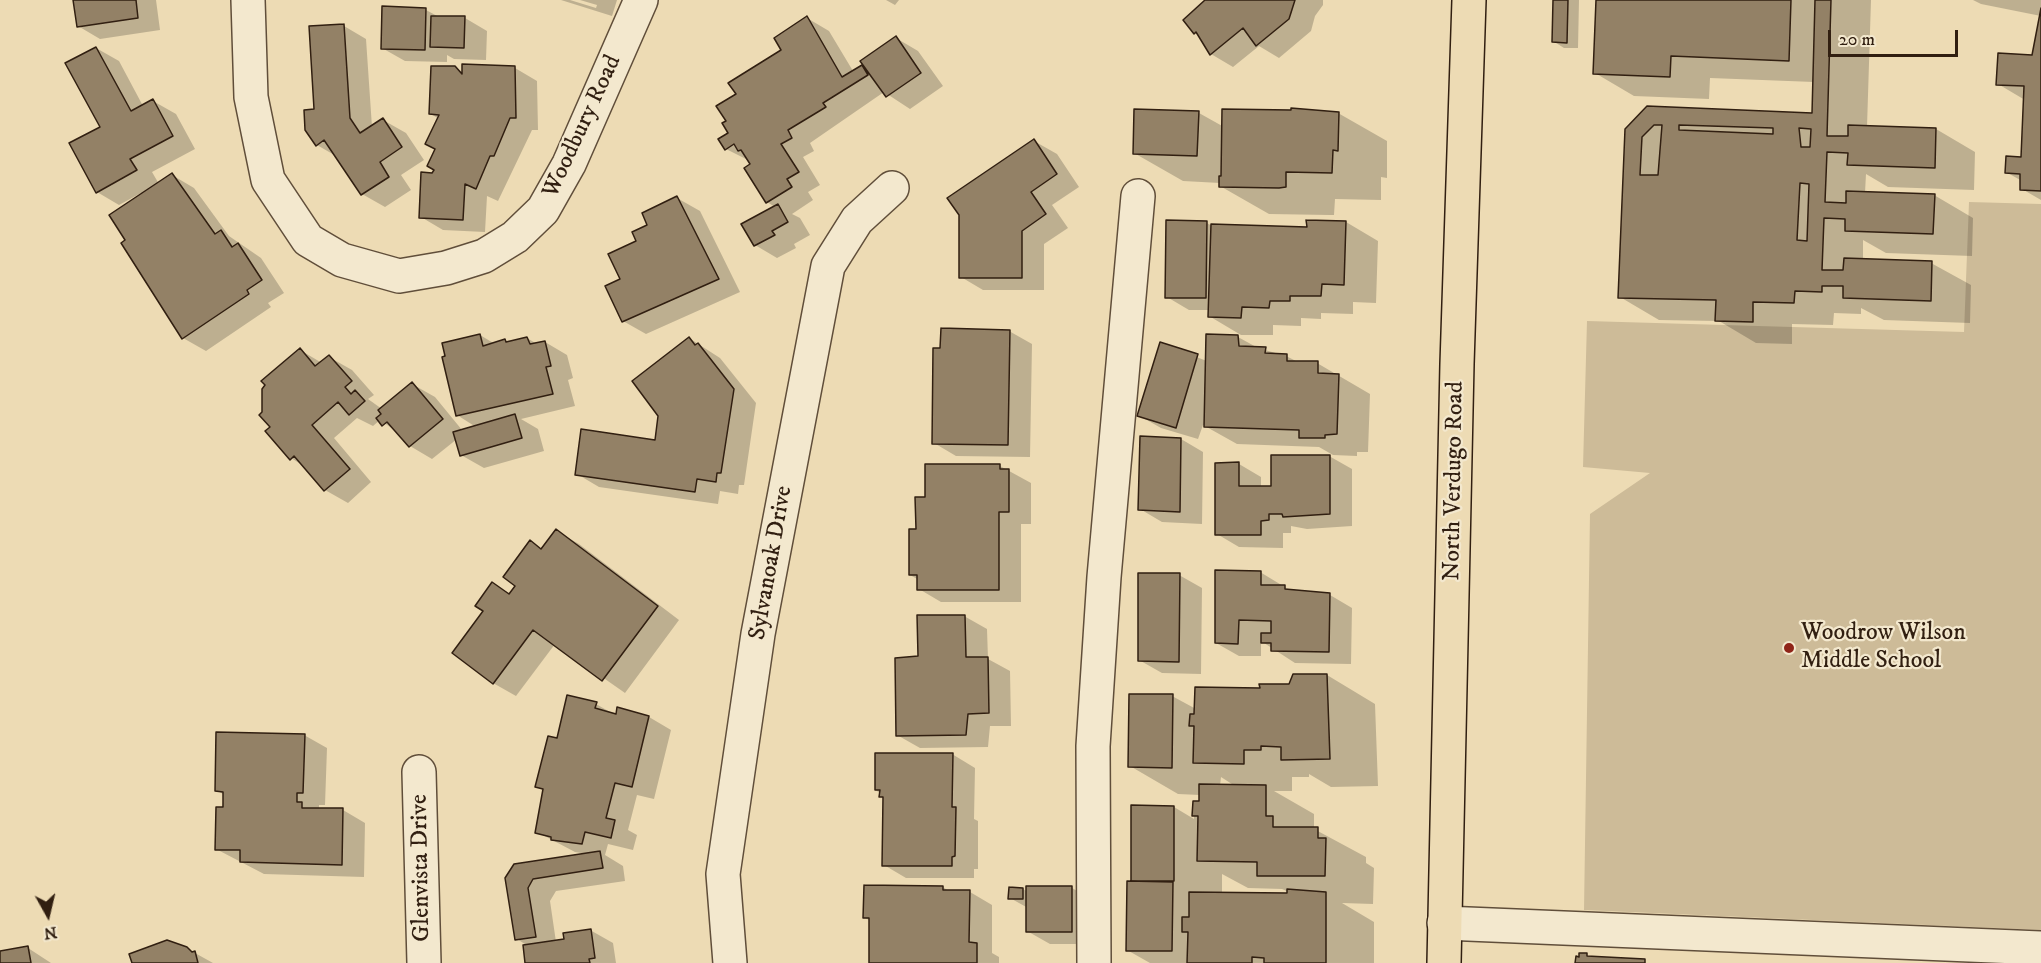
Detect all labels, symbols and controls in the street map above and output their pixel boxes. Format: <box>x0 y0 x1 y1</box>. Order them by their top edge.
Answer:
scale bar <box>1831 18 1962 56</box>
text: 20 m <box>1839 29 1875 51</box>
street label: Woodbury Road <box>537 51 629 203</box>
street label: North Verdugo Road <box>1439 381 1471 581</box>
street label: Sylvanoak Drive <box>744 484 800 642</box>
place label: Woodrow Wilson Middle School <box>1801 620 1966 676</box>
marker: Woodrow Wilson Middle School <box>1782 641 1796 655</box>
street label: Glenvista Drive <box>406 794 438 942</box>
north arrow <box>18 885 78 945</box>
text: N <box>43 922 58 944</box>

